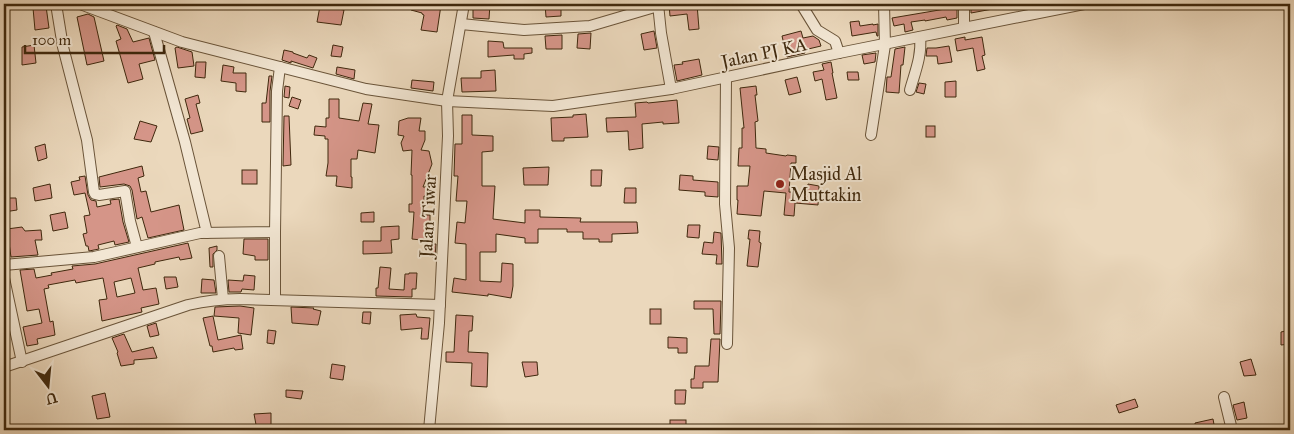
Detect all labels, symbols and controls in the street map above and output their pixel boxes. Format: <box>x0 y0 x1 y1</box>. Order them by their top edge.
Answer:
scale bar <box>25 22 164 54</box>
text: 100 m <box>32 31 72 49</box>
street label: Jalan PJ KA <box>717 33 809 74</box>
place label: Masjid Al Muttakin <box>790 163 862 206</box>
street label: Jalan Tiwar <box>415 173 442 260</box>
marker: Masjid Al Muttakin <box>774 178 786 190</box>
north arrow <box>22 362 72 412</box>
text: U <box>43 388 59 408</box>

